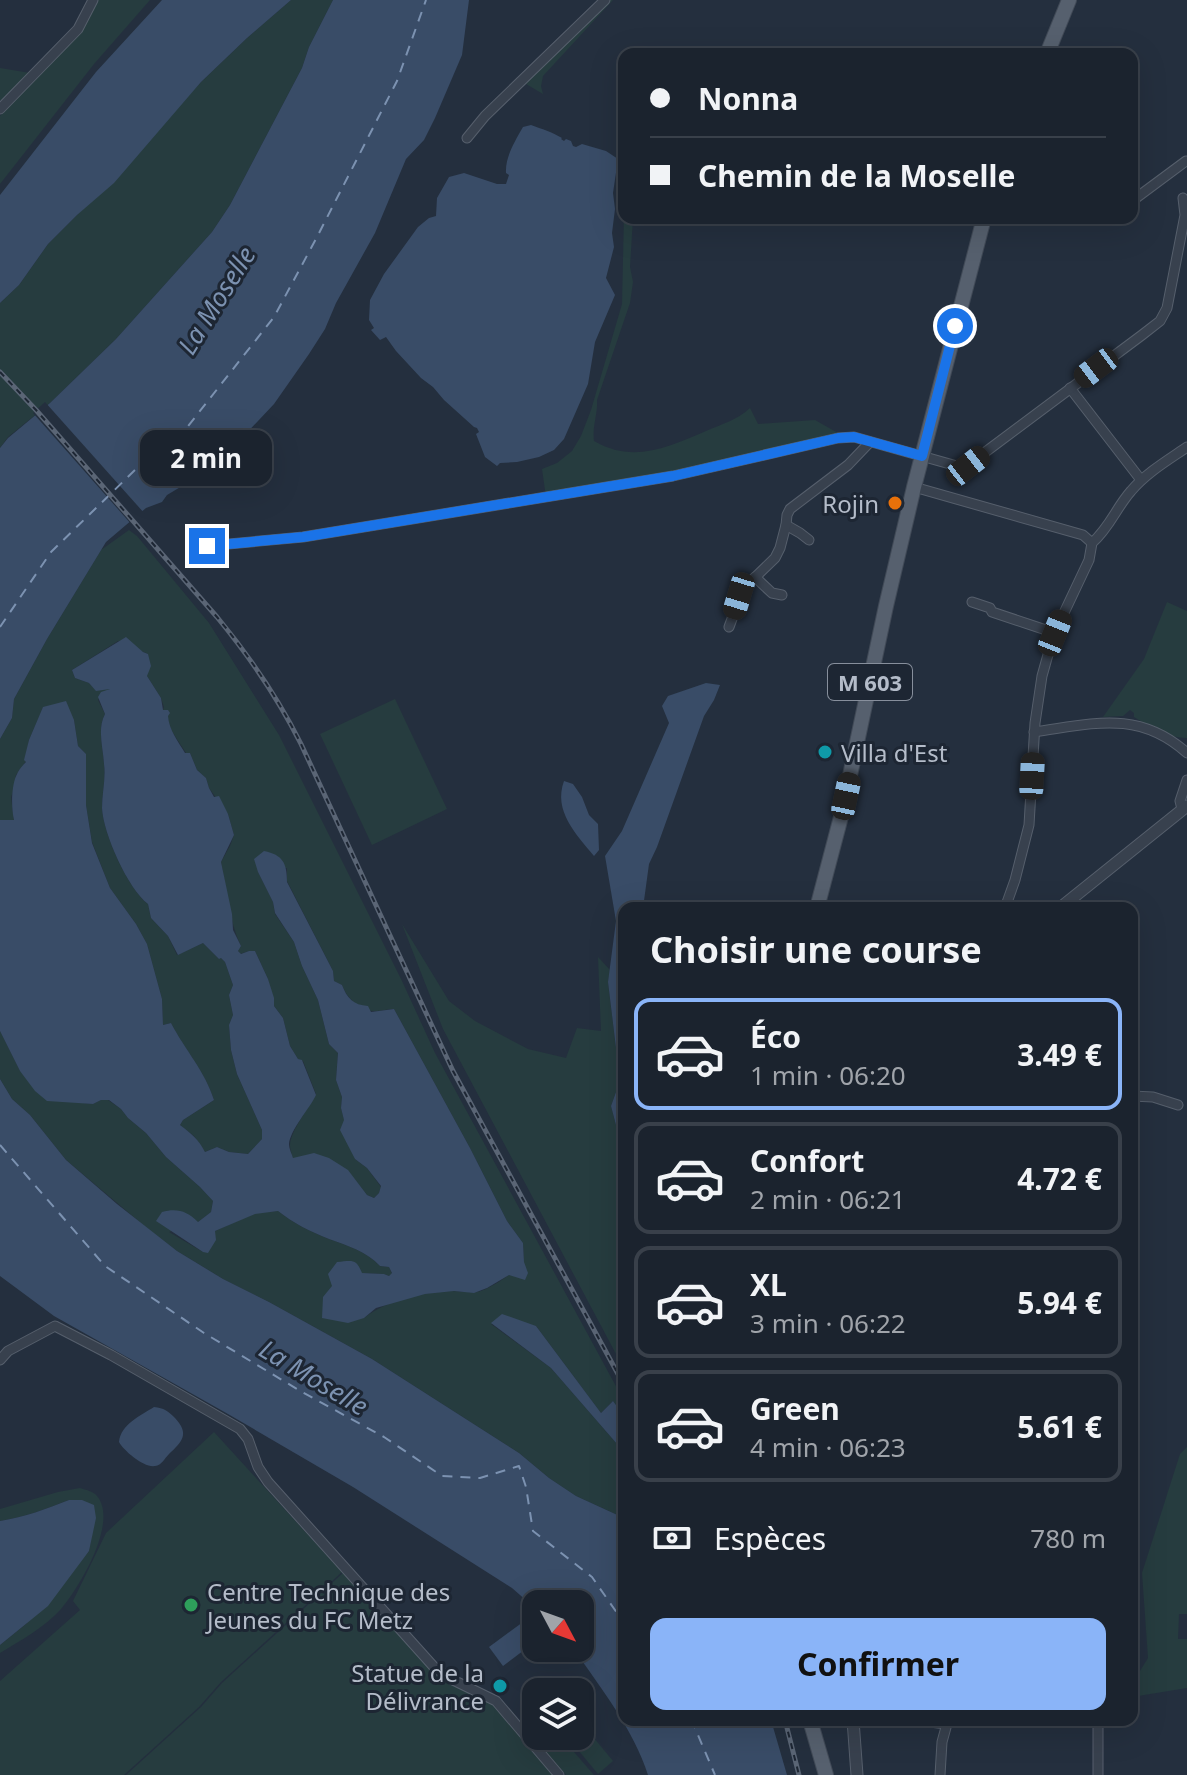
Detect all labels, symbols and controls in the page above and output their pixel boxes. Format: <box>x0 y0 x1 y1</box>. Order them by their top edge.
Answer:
text: Nonna <box>698 78 798 119</box>
text: Chemin de la Moselle <box>698 155 1015 196</box>
water label: La Moselle <box>169 239 263 361</box>
route start <box>937 308 973 344</box>
car <box>1070 344 1122 392</box>
callout: 2 min <box>141 430 273 486</box>
text: 2 min <box>170 440 242 476</box>
car <box>942 442 994 490</box>
place label: Rojin <box>822 487 879 520</box>
marker: Rojin <box>886 494 904 512</box>
route end <box>189 528 225 564</box>
car <box>721 570 757 622</box>
car <box>1035 606 1075 660</box>
road number: M 603 <box>828 664 912 700</box>
place label: Villa d'Est <box>841 736 948 769</box>
marker: Villa d'Est <box>816 743 834 761</box>
car <box>1019 751 1045 801</box>
car <box>829 770 863 822</box>
text: Choisir une course <box>650 925 982 974</box>
text: Éco <box>750 1016 801 1057</box>
icon: car <box>654 1018 726 1090</box>
text: 3.49 € <box>1017 1034 1102 1075</box>
text: 1 min · 06:20 <box>750 1057 906 1093</box>
text: Confort <box>750 1140 864 1181</box>
icon: car <box>654 1142 726 1214</box>
text: 4.72 € <box>1017 1158 1102 1199</box>
text: 2 min · 06:21 <box>750 1181 906 1217</box>
text: XL <box>750 1264 787 1305</box>
icon: car <box>654 1266 726 1338</box>
text: 5.94 € <box>1017 1282 1102 1323</box>
text: 3 min · 06:22 <box>750 1305 906 1341</box>
water label: La Moselle <box>253 1330 375 1424</box>
text: Green <box>750 1388 840 1429</box>
icon: car <box>654 1390 726 1462</box>
text: 5.61 € <box>1017 1406 1102 1447</box>
text: 4 min · 06:23 <box>750 1429 906 1465</box>
icon: cash <box>650 1516 694 1560</box>
text: Espèces <box>714 1518 826 1559</box>
text: 780 m <box>1030 1520 1106 1556</box>
place label: Centre Technique des Jeunes du FC Metz <box>205 1575 450 1636</box>
north arrow <box>522 1590 594 1662</box>
map controls <box>522 1590 594 1750</box>
marker: Centre Technique des Jeunes du FC Metz <box>182 1596 200 1614</box>
button: Confirmer <box>650 1618 1106 1710</box>
place label: Statue de la Délivrance <box>351 1656 484 1717</box>
marker: Statue de la Délivrance <box>491 1677 509 1695</box>
button: layers <box>522 1678 594 1750</box>

